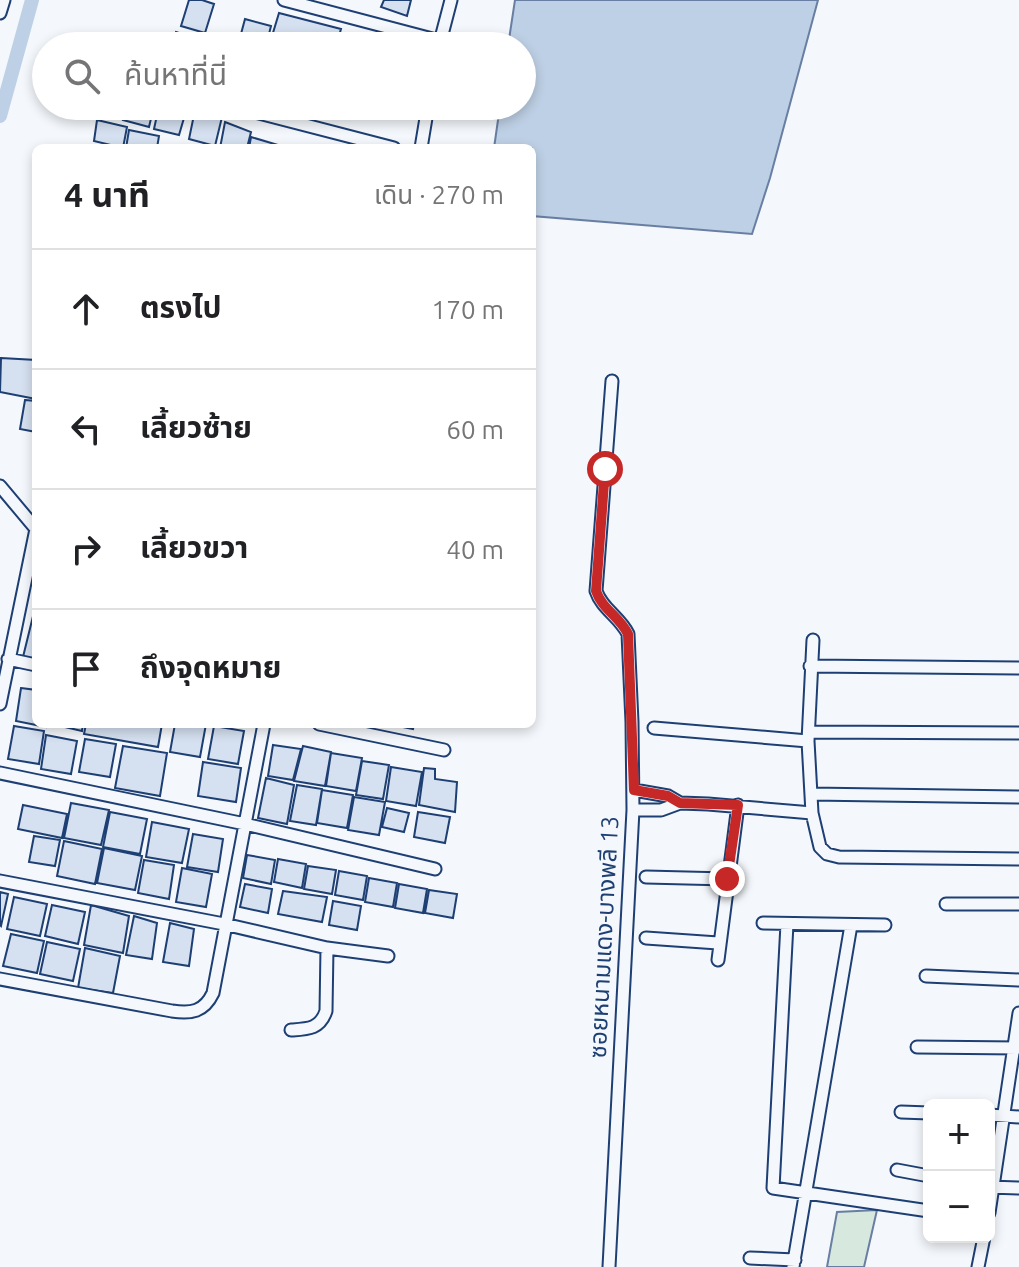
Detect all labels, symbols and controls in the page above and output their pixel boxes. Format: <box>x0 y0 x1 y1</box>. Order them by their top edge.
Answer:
search box <box>32 32 536 120</box>
icon: search <box>60 54 104 98</box>
text: ค้นหาที่นี่ <box>124 57 227 91</box>
text: 4 นาที <box>64 175 150 213</box>
text: เดิน · 270 m <box>374 180 504 209</box>
icon: ahead <box>64 287 108 331</box>
text: ตรงไป <box>140 290 222 324</box>
text: 170 m <box>432 295 504 324</box>
icon: left <box>64 407 108 451</box>
text: เลี้ยวซ้าย <box>140 410 252 444</box>
text: 60 m <box>446 415 504 444</box>
route start <box>587 451 623 487</box>
icon: right <box>64 527 108 571</box>
text: เลี้ยวขวา <box>140 530 248 564</box>
text: 40 m <box>446 535 504 564</box>
icon: arrive <box>64 647 108 691</box>
text: ถึงจุดหมาย <box>140 650 281 684</box>
street label: ซอยหนามแดง-บางพลี 13 <box>584 815 623 1059</box>
route end <box>709 861 745 897</box>
map controls <box>923 1099 995 1243</box>
button: + <box>923 1099 995 1171</box>
button: − <box>923 1171 995 1243</box>

